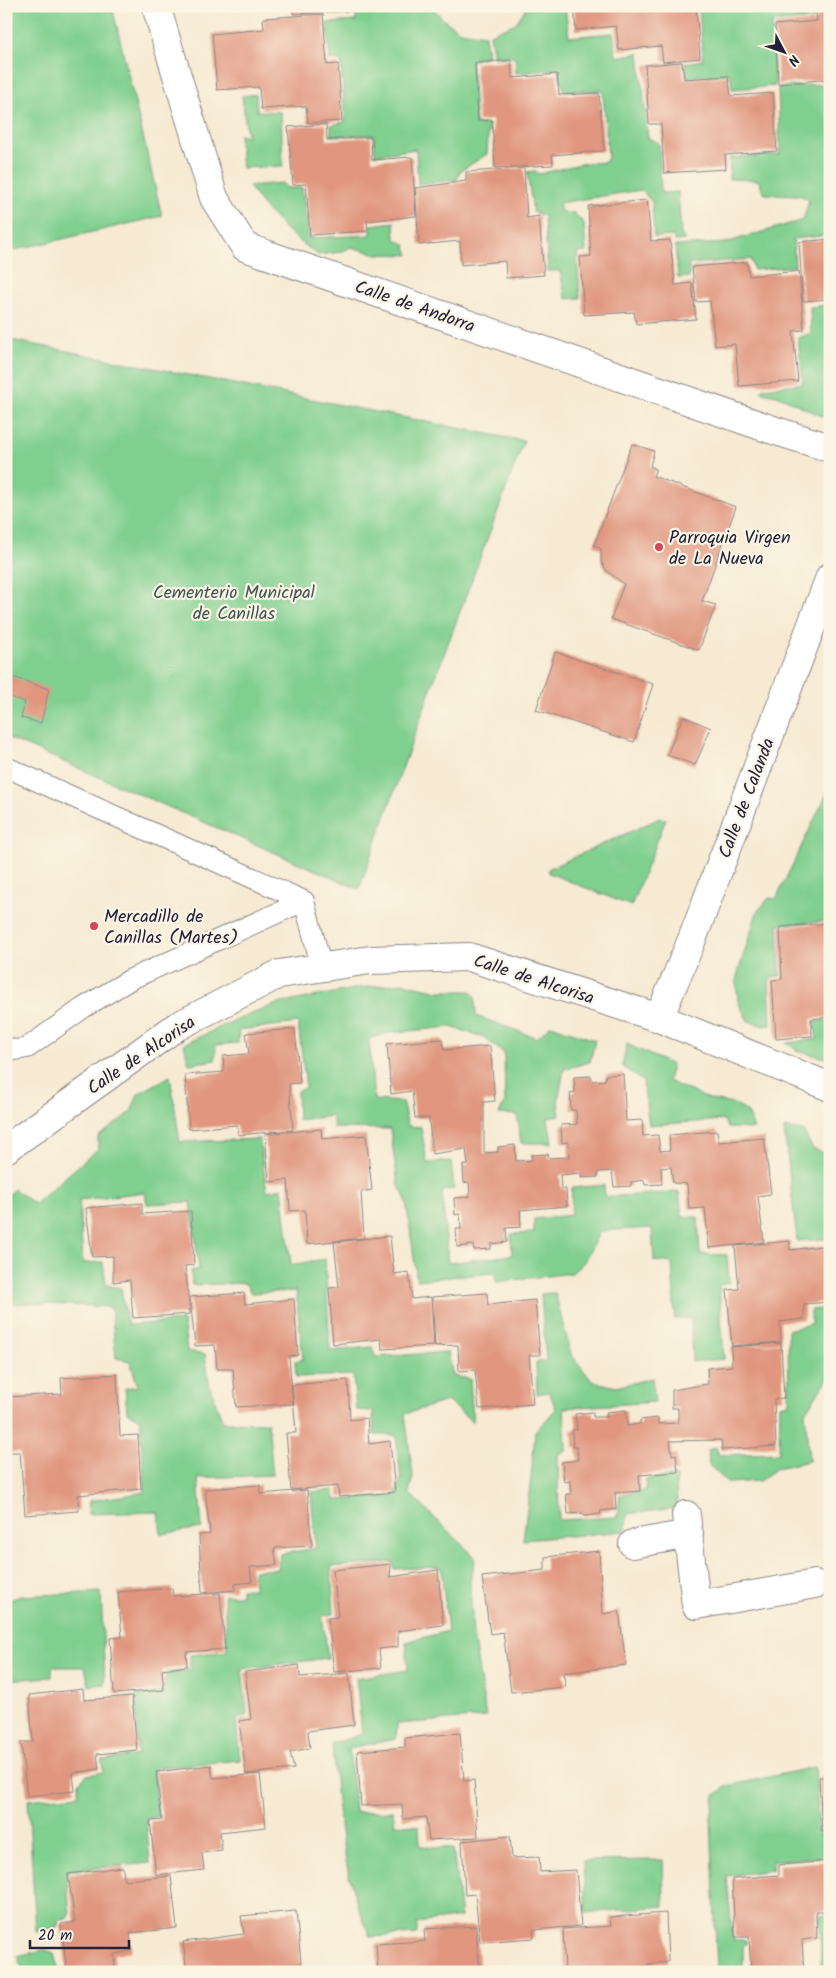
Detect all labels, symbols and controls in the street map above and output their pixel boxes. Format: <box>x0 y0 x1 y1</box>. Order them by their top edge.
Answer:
north arrow <box>758 28 808 78</box>
text: N <box>782 49 804 71</box>
street label: Calle de Andorra <box>350 273 479 342</box>
place label: Parroquia Virgen de La Nueva <box>669 524 790 574</box>
marker: Parroquia Virgen de La Nueva <box>653 541 665 553</box>
park label: Cementerio Municipal de Canillas <box>153 579 316 629</box>
street label: Calle de Calanda <box>711 734 784 863</box>
place label: Mercadillo de Canillas (Martes) <box>104 903 238 953</box>
marker: Mercadillo de Canillas (Martes) <box>88 920 100 932</box>
street label: Calle de Alcorisa <box>469 947 598 1014</box>
street label: Calle de Alcorisa <box>82 1009 202 1103</box>
scale bar <box>30 1918 129 1950</box>
text: 20 m <box>38 1924 72 1948</box>

